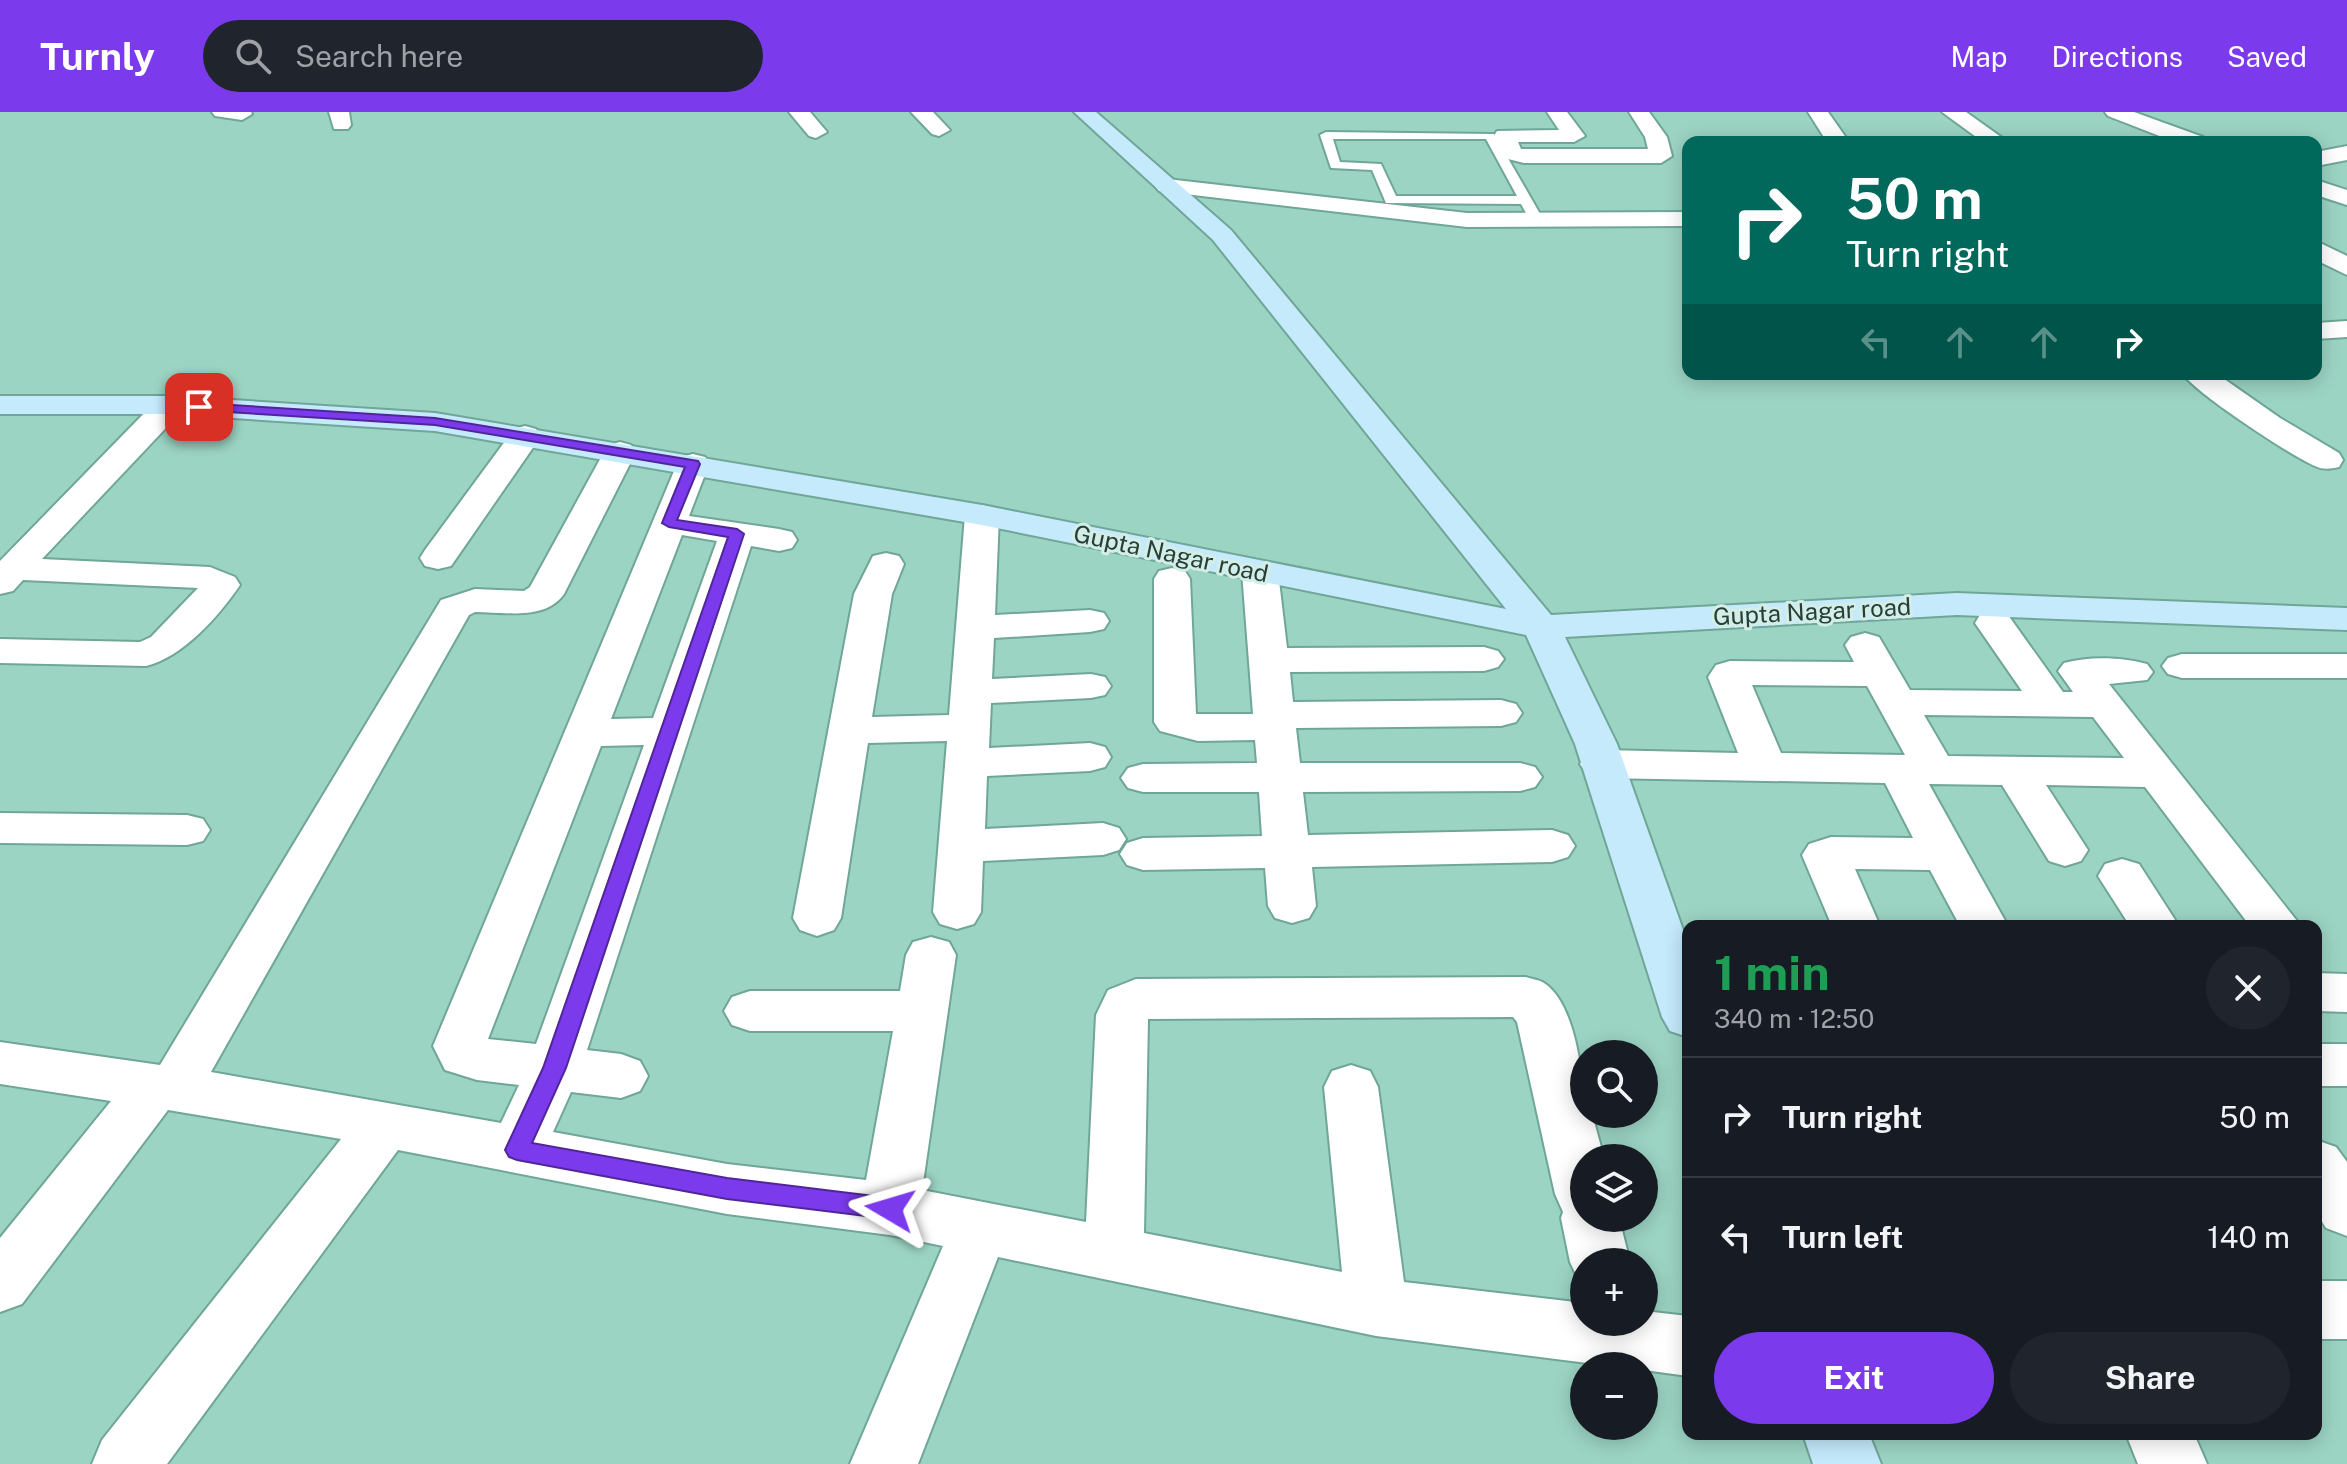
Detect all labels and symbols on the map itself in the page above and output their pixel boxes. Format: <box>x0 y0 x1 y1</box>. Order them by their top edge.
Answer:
pin <box>165 373 233 441</box>
street label: Gupta Nagar road <box>1071 519 1271 587</box>
street label: Gupta Nagar road <box>1712 592 1912 630</box>
position arrow <box>848 1167 932 1251</box>

